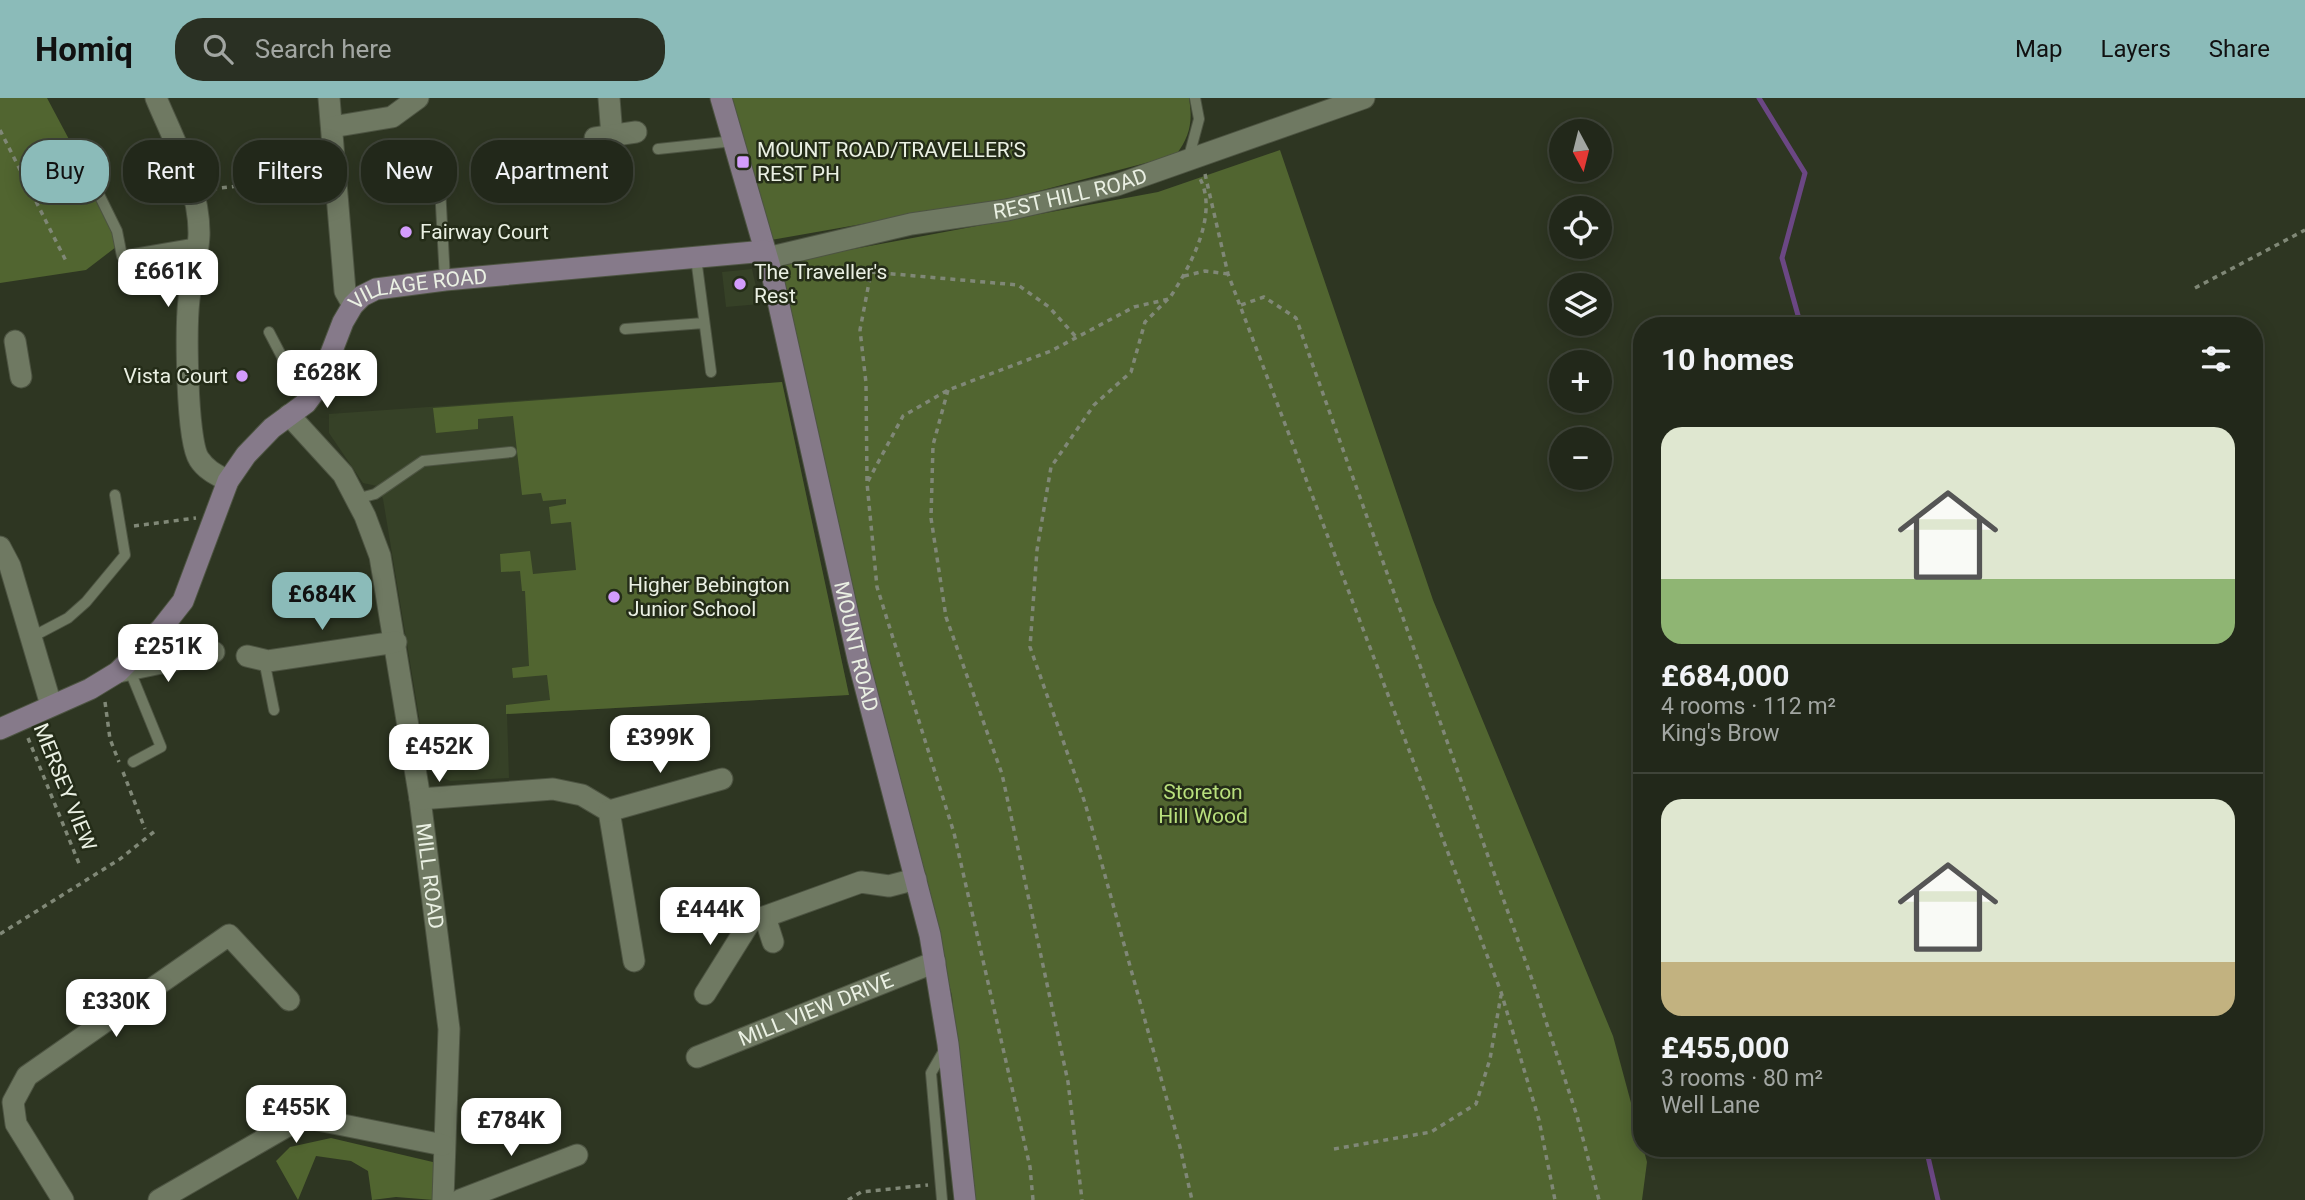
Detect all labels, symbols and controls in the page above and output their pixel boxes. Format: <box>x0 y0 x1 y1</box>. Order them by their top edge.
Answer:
search box <box>175 18 665 81</box>
text: Homiq <box>35 30 133 69</box>
icon: search <box>199 30 237 68</box>
text: Search here <box>255 34 392 64</box>
text: Map <box>2015 35 2063 63</box>
text: Layers <box>2101 35 2171 63</box>
text: Share <box>2209 35 2270 63</box>
north arrow <box>1549 119 1612 182</box>
map controls <box>1549 119 1612 490</box>
place label: MOUNT ROAD/TRAVELLER'S REST PH <box>757 138 1026 186</box>
chip: Buy <box>21 140 109 203</box>
chip: Rent <box>123 140 219 203</box>
chip: Filters <box>233 140 347 203</box>
chip: New <box>361 140 457 203</box>
chip: Apartment <box>471 140 633 203</box>
marker: MOUNT ROAD/TRAVELLER'S REST PH <box>735 154 751 170</box>
street label: REST HILL ROAD <box>991 163 1150 224</box>
button: locate <box>1549 196 1612 259</box>
place label: Fairway Court <box>420 220 549 244</box>
marker: Fairway Court <box>398 224 414 240</box>
pin: £661K <box>119 250 217 309</box>
text: £661K <box>134 258 202 285</box>
place label: The Traveller's Rest <box>754 260 887 308</box>
street label: VILLAGE ROAD <box>344 264 488 314</box>
button: layers <box>1549 273 1612 336</box>
marker: The Traveller's Rest <box>732 276 748 292</box>
icon: filters <box>2197 340 2235 378</box>
text: 10 homes <box>1661 342 1794 377</box>
pin: £628K <box>278 350 376 410</box>
button: + <box>1549 350 1612 413</box>
text: £628K <box>293 359 361 386</box>
place label: Vista Court <box>123 364 228 388</box>
marker: Vista Court <box>234 368 250 384</box>
button: − <box>1549 427 1612 490</box>
icon: home <box>1885 472 2011 598</box>
pin: £684K <box>273 573 371 632</box>
place label: Higher Bebington Junior School <box>628 573 790 621</box>
street label: MOUNT ROAD <box>829 579 883 714</box>
text: £684K <box>288 581 356 608</box>
marker: Higher Bebington Junior School <box>606 589 622 605</box>
pin: £251K <box>119 624 217 684</box>
text: £251K <box>134 633 202 660</box>
text: £684,000 <box>1661 658 1789 693</box>
text: 4 rooms · 112 m² <box>1661 693 1836 720</box>
pin: £399K <box>611 716 709 775</box>
street label: MERSEY VIEW <box>29 720 102 854</box>
text: King's Brow <box>1661 720 1780 747</box>
pin: £452K <box>390 724 488 784</box>
text: £399K <box>626 724 694 751</box>
text: £452K <box>405 733 473 760</box>
park label: Storeton Hill Wood <box>1158 780 1248 828</box>
street label: MILL ROAD <box>411 822 448 930</box>
icon: home <box>1885 844 2011 970</box>
pin: £444K <box>661 888 759 947</box>
text: £444K <box>676 896 744 923</box>
street label: MILL VIEW DRIVE <box>735 968 897 1051</box>
pin: £330K <box>67 979 165 1039</box>
text: £330K <box>82 988 150 1015</box>
text: £455,000 <box>1661 1030 1789 1065</box>
text: 3 rooms · 80 m² <box>1661 1065 1823 1092</box>
pin: £455K <box>247 1086 345 1145</box>
text: Well Lane <box>1661 1092 1760 1119</box>
text: £455K <box>262 1094 330 1121</box>
pin: £784K <box>462 1098 560 1158</box>
text: £784K <box>477 1107 545 1134</box>

